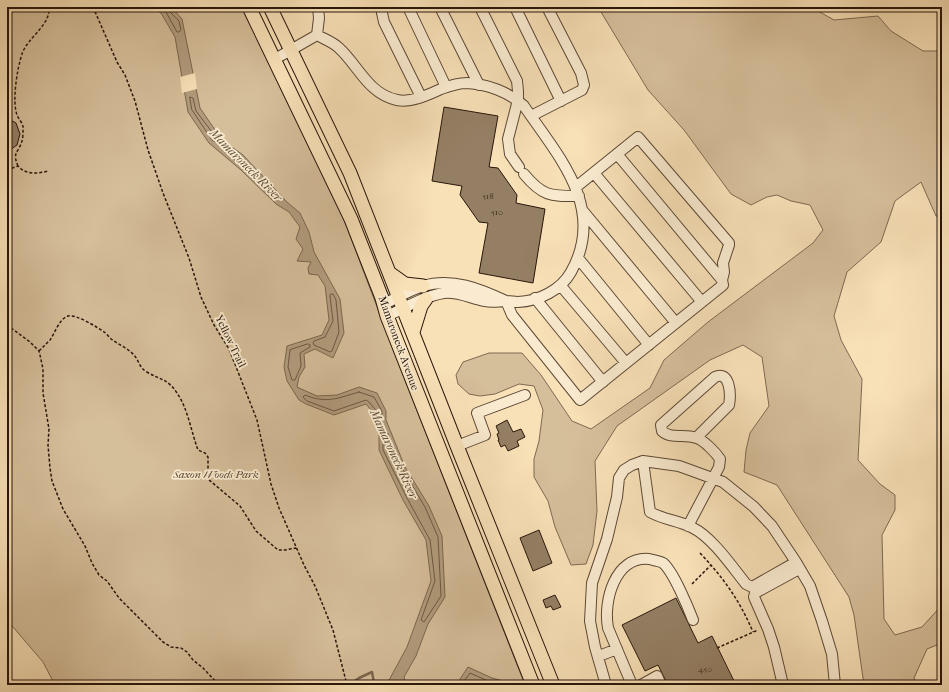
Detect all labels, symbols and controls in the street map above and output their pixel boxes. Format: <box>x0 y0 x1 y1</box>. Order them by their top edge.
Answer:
water label: Mamaroneck River <box>206 125 286 205</box>
house number: 518 <box>482 191 494 201</box>
house number: 510 <box>491 207 503 217</box>
street label: Mamaroneck Avenue <box>375 294 422 393</box>
street label: Yellow Trail <box>212 312 249 369</box>
water label: Mamaroneck River <box>367 406 421 502</box>
park label: Saxon Woods Park <box>172 468 259 481</box>
house number: 450 <box>698 664 712 674</box>

